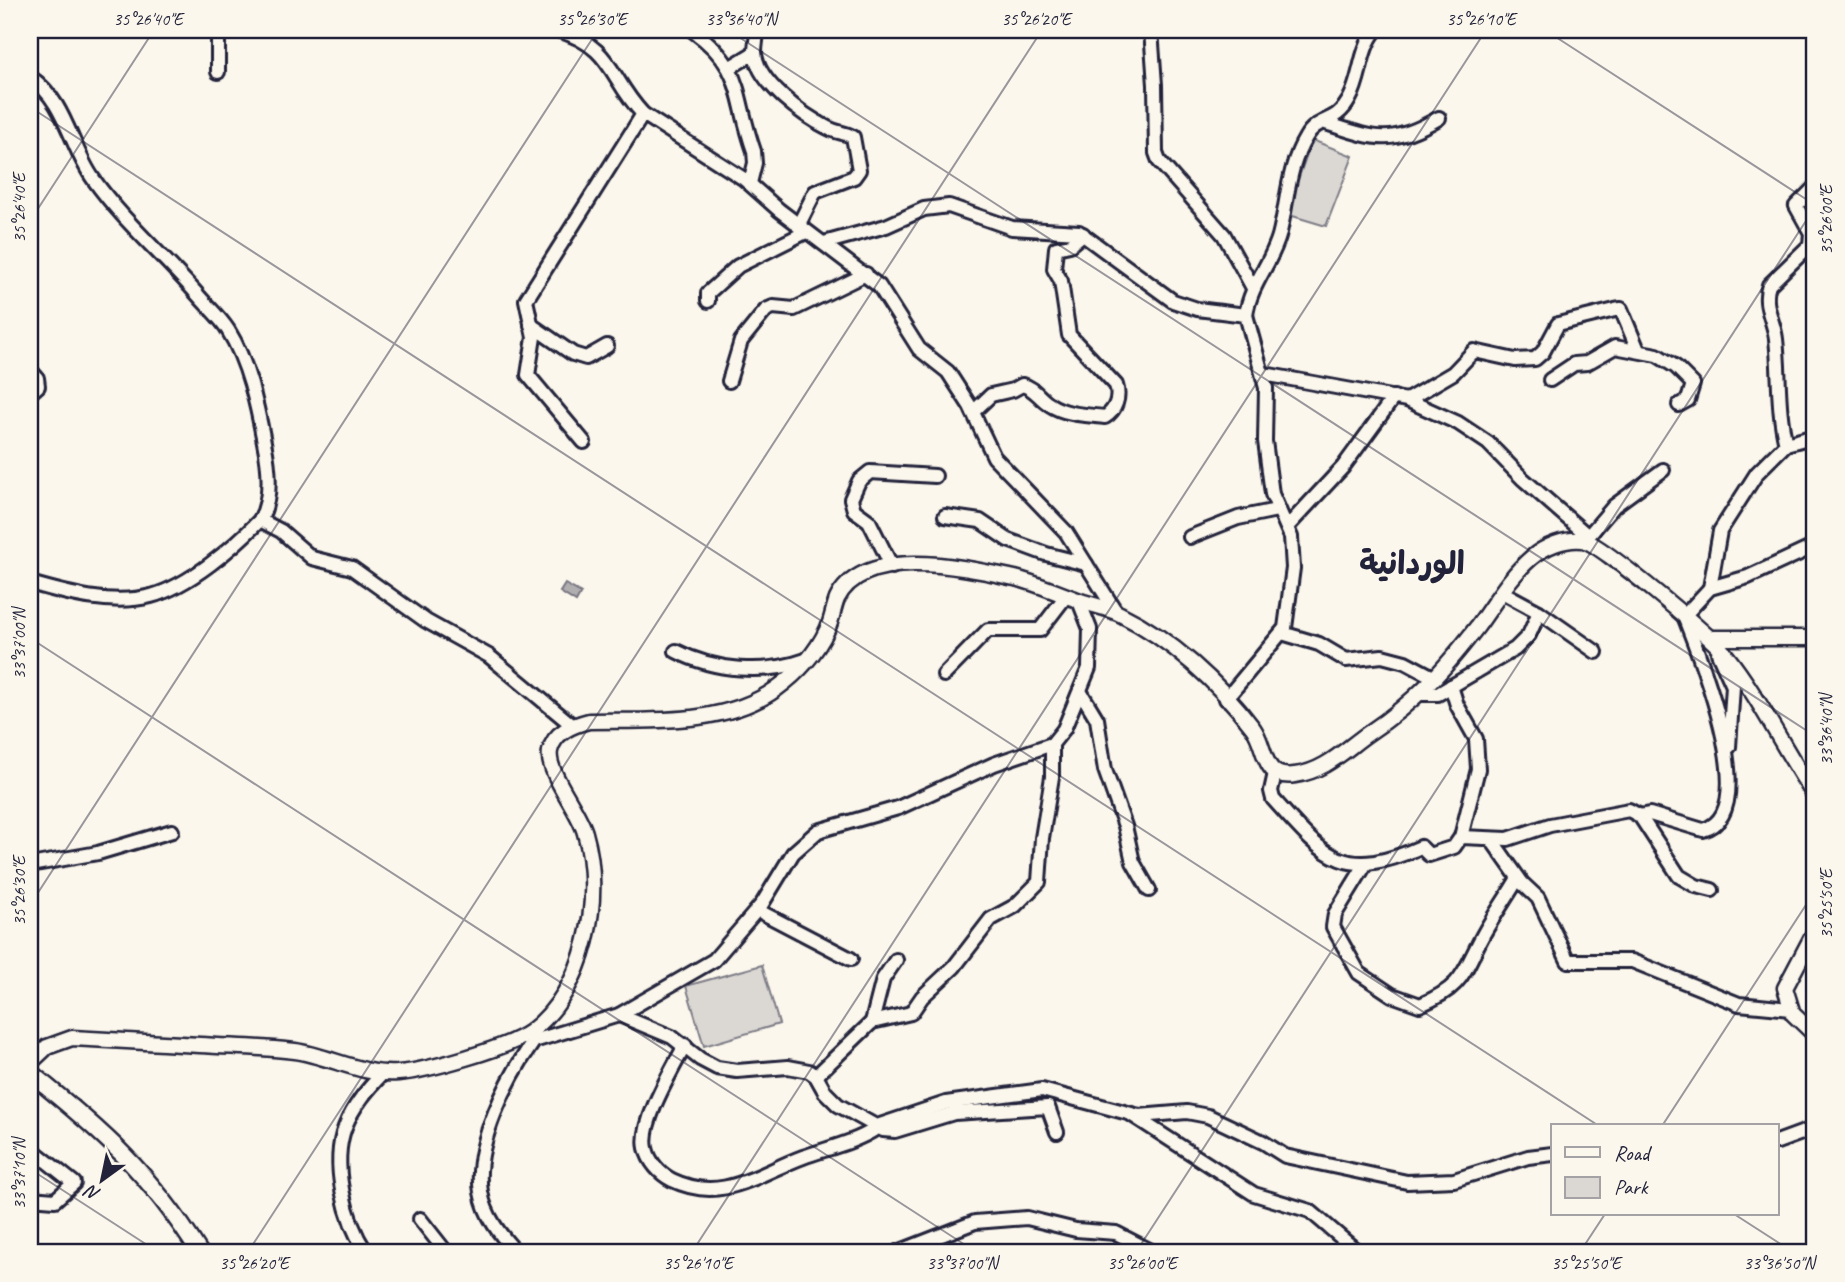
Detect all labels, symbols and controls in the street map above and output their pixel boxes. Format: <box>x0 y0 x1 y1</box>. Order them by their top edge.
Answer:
text: 35°26'40"E <box>113 8 185 30</box>
text: 35°26'30"E <box>557 8 629 30</box>
text: 33°36'40"N <box>706 8 780 30</box>
text: 35°26'20"E <box>1001 8 1073 30</box>
text: 35°26'10"E <box>1446 8 1518 30</box>
text: 35°26'40"E <box>8 171 30 243</box>
text: 35°26'00"E <box>1815 183 1837 255</box>
district label: الوردانية <box>1359 543 1465 584</box>
text: 33°37'00"N <box>8 605 30 679</box>
text: 33°36'40"N <box>1815 691 1837 765</box>
text: 35°26'30"E <box>8 854 30 926</box>
text: 35°25'50"E <box>1815 867 1837 939</box>
legend <box>1551 1124 1778 1216</box>
text: 33°37'10"N <box>8 1135 30 1209</box>
text: Road <box>1614 1140 1653 1166</box>
north arrow <box>66 1146 136 1216</box>
text: Park <box>1614 1174 1649 1200</box>
text: N <box>79 1178 105 1207</box>
text: 35°26'20"E <box>219 1252 291 1274</box>
text: 35°26'10"E <box>663 1252 735 1274</box>
text: 33°37'00"N <box>927 1252 1001 1274</box>
text: 35°26'00"E <box>1107 1252 1179 1274</box>
text: 35°25'50"E <box>1551 1252 1623 1274</box>
text: 33°36'50"N <box>1744 1252 1818 1274</box>

